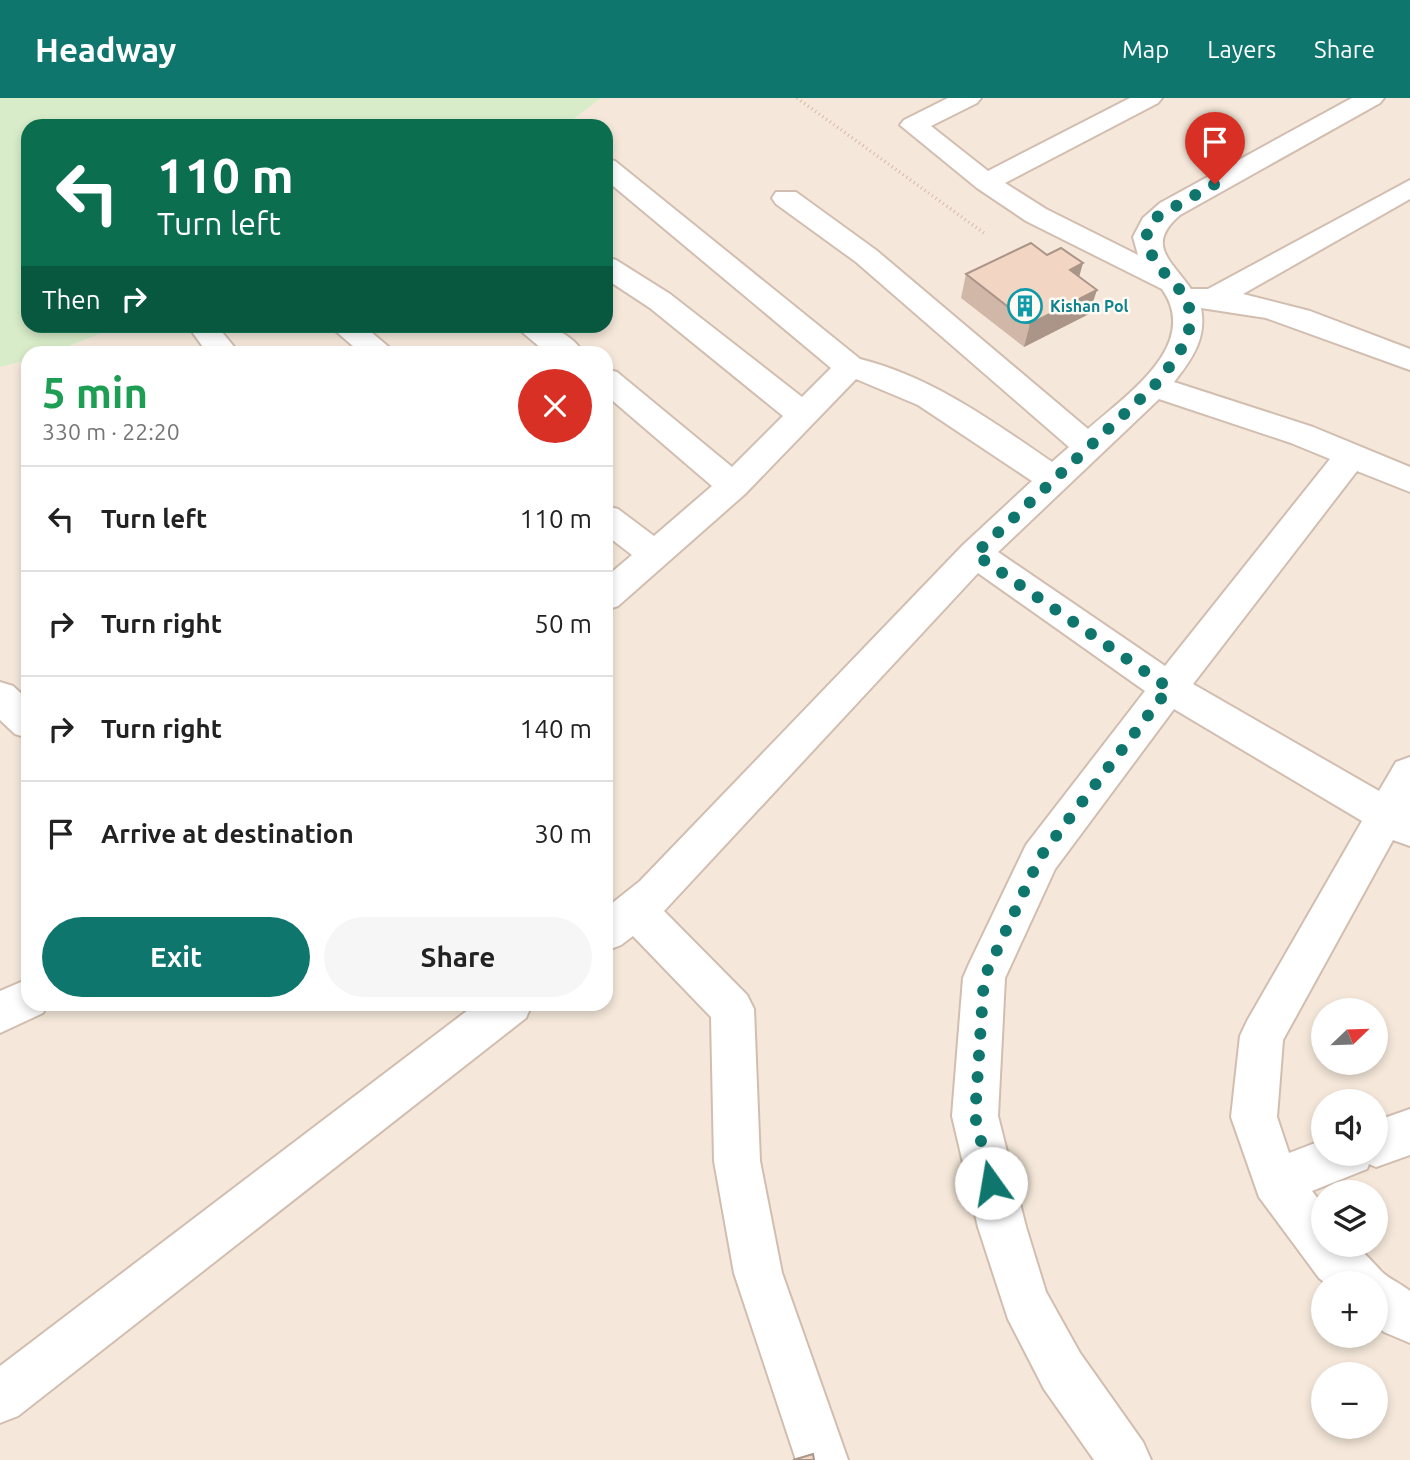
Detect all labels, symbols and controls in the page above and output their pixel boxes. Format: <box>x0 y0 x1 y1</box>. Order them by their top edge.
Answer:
text: Headway <box>35 31 176 68</box>
text: Map <box>1122 36 1169 63</box>
text: Layers <box>1207 36 1276 63</box>
text: Share <box>1314 36 1375 63</box>
pin <box>1185 112 1245 184</box>
icon: arrive <box>1196 123 1234 161</box>
icon: left <box>42 147 133 238</box>
text: 110 m <box>157 147 294 202</box>
text: Turn left <box>157 205 281 241</box>
icon: right <box>115 280 153 318</box>
text: Then <box>42 285 101 314</box>
building icon: Kishan Pol <box>1006 287 1044 325</box>
place label: Kishan Pol <box>1050 297 1129 315</box>
text: 5 min <box>42 369 148 416</box>
button: close <box>518 369 592 443</box>
text: 330 m · 22:20 <box>42 419 180 444</box>
icon: left <box>42 500 80 538</box>
text: Turn left <box>101 504 207 533</box>
text: 110 m <box>520 504 592 533</box>
icon: right <box>42 605 80 643</box>
text: Turn right <box>101 609 222 638</box>
text: 50 m <box>534 609 592 638</box>
icon: right <box>42 710 80 748</box>
text: Turn right <box>101 714 222 743</box>
text: 140 m <box>520 714 592 743</box>
icon: arrive <box>42 815 80 853</box>
text: Arrive at destination <box>101 819 354 848</box>
text: 30 m <box>534 819 592 848</box>
button: Exit <box>42 917 310 997</box>
button: Share <box>324 917 592 997</box>
north arrow <box>1311 998 1388 1074</box>
map controls <box>1311 998 1388 1439</box>
button: sound <box>1311 1089 1388 1166</box>
position arrow <box>954 1146 1028 1220</box>
button: layers <box>1311 1180 1388 1257</box>
button: + <box>1311 1271 1388 1348</box>
button: − <box>1311 1362 1388 1439</box>

